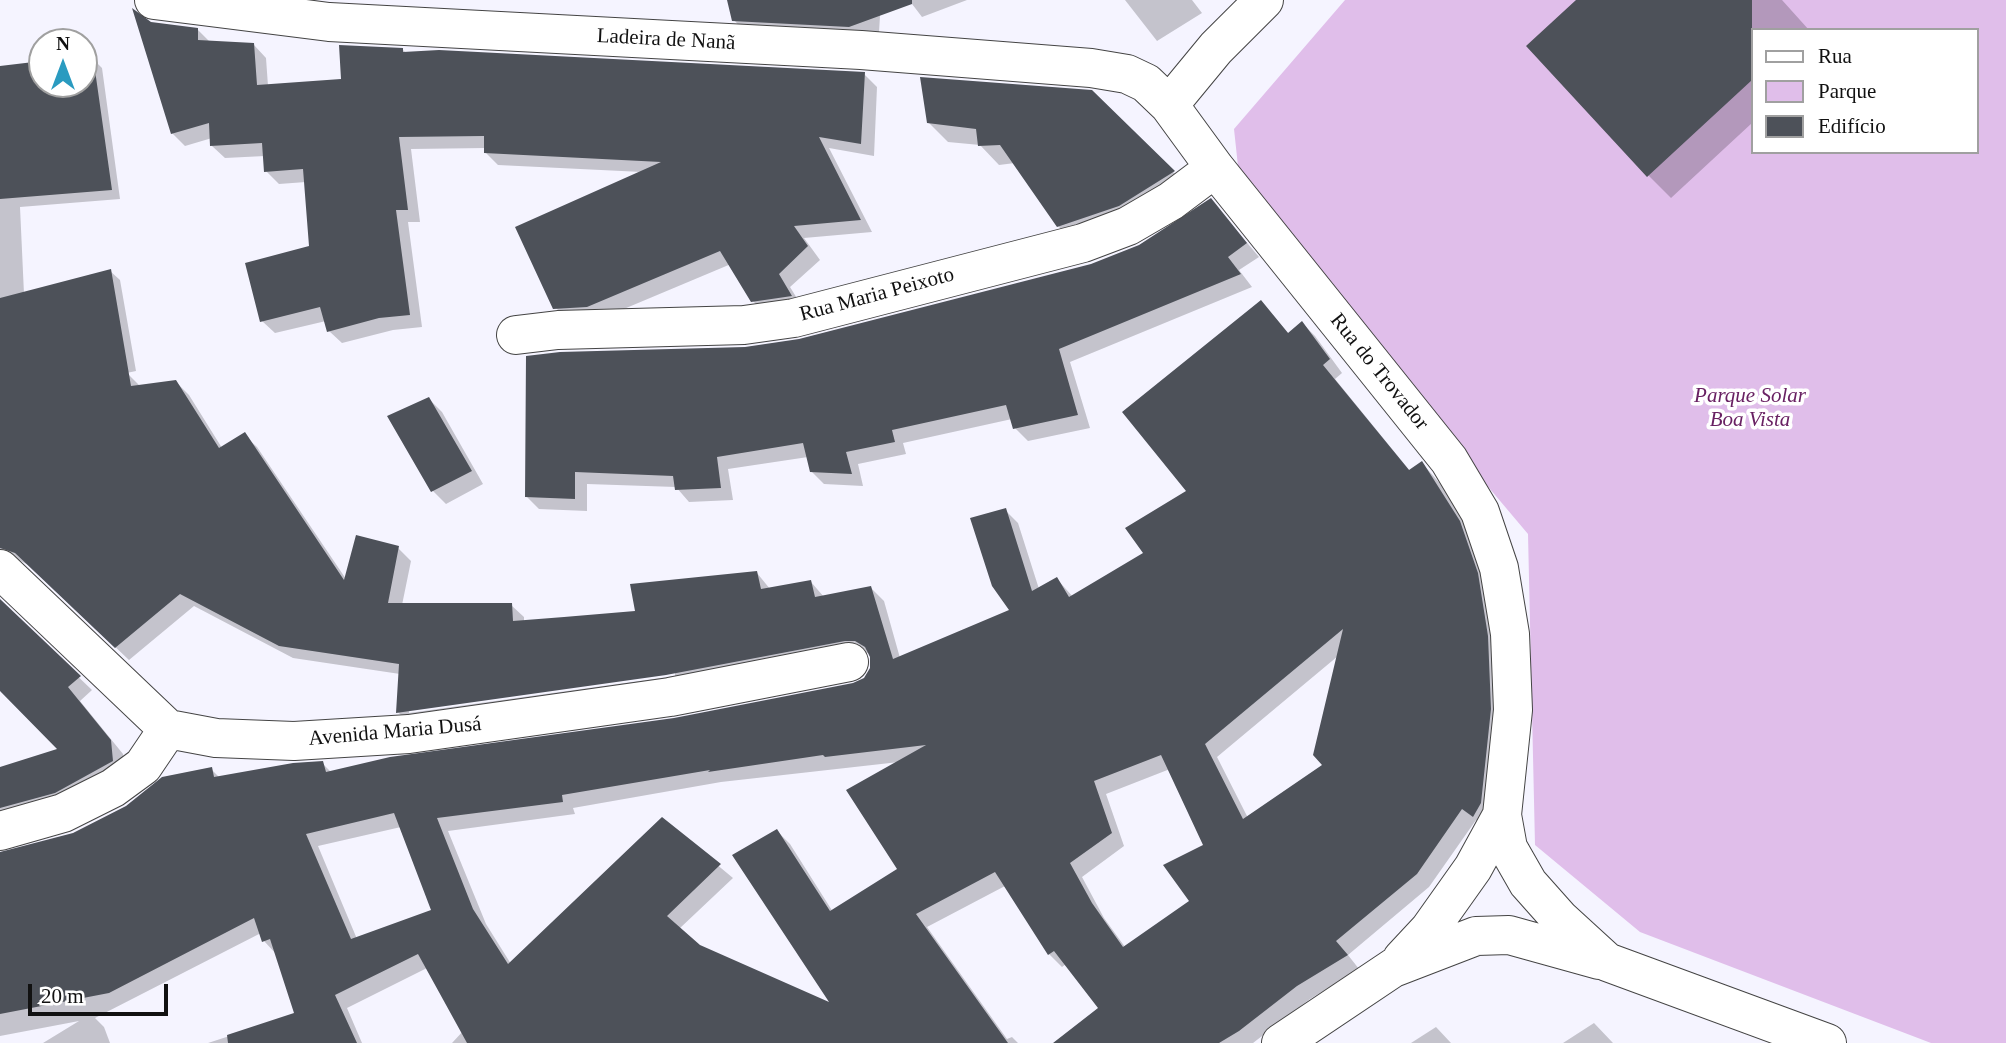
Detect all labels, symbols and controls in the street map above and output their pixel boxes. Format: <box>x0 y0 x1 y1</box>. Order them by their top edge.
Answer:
street label: Ladeira de Nanã <box>596 24 736 56</box>
north arrow <box>28 28 98 98</box>
legend <box>1750 28 1978 154</box>
text: N <box>56 33 70 54</box>
text: Rua <box>1818 44 1852 68</box>
text: Parque <box>1818 79 1876 103</box>
text: Edifício <box>1818 114 1886 138</box>
street label: Rua Maria Peixoto <box>797 262 957 328</box>
street label: Rua do Trovador <box>1324 309 1434 435</box>
park label: Parque Solar Boa Vista <box>1694 383 1806 433</box>
street label: Avenida Maria Dusá <box>308 712 482 752</box>
scale bar <box>32 970 172 1014</box>
text: 20 m <box>41 984 84 1008</box>

